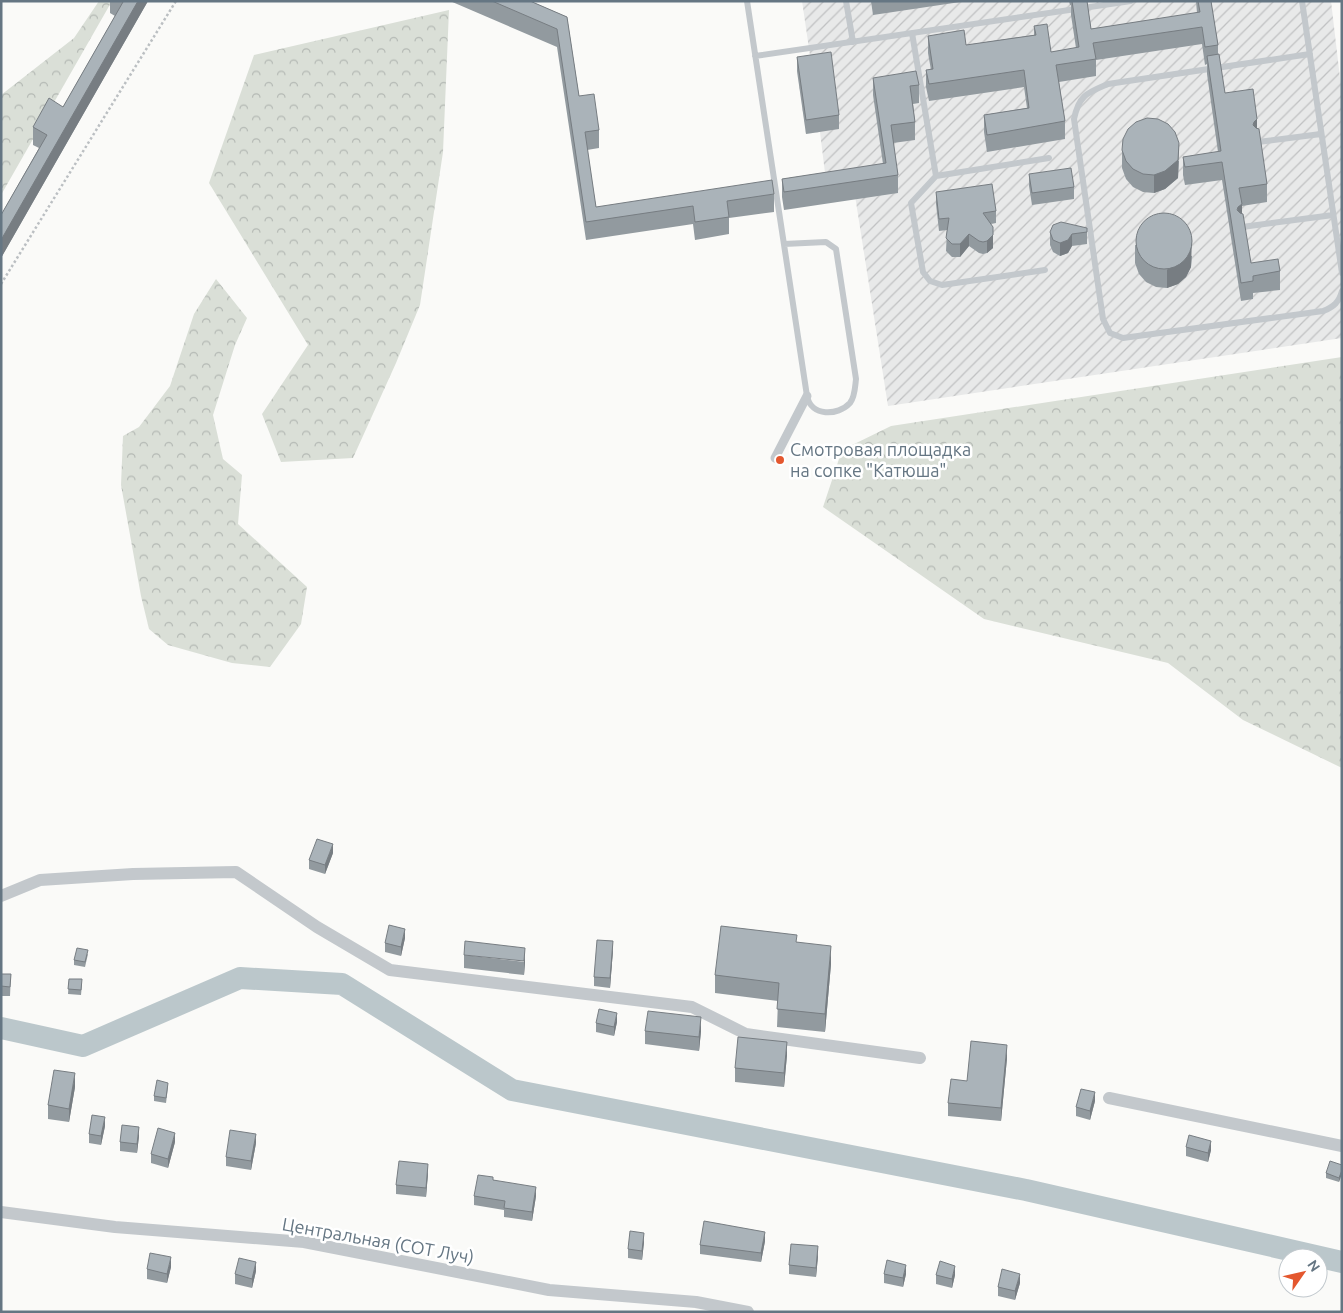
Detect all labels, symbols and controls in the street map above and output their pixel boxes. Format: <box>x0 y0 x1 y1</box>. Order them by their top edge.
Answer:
place label: Смотровая площадка на сопке "Катюша" <box>790 439 971 480</box>
marker: Смотровая площадка на сопке "Катюша" <box>774 454 786 466</box>
street label: Центральная (СОТ Луч) <box>280 1213 476 1268</box>
north arrow <box>1278 1248 1328 1298</box>
text: N <box>1304 1257 1323 1275</box>

